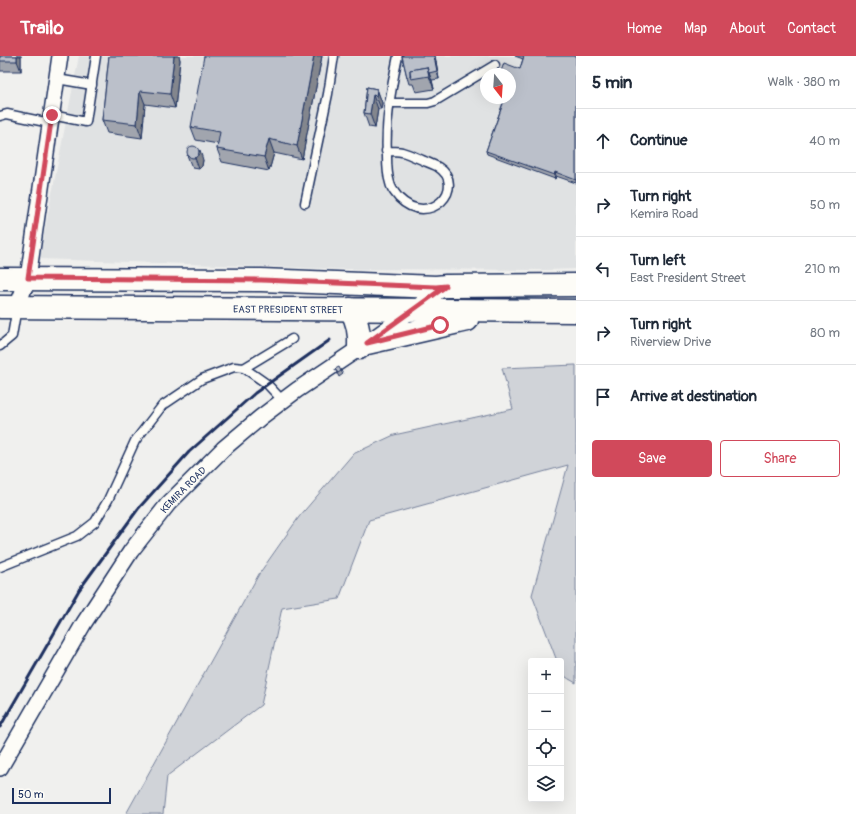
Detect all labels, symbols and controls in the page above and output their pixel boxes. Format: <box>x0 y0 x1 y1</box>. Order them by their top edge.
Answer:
text: Trailo <box>20 16 64 40</box>
text: Home <box>627 20 662 37</box>
text: Map <box>684 20 707 37</box>
text: About <box>729 20 765 37</box>
text: Contact <box>787 20 836 37</box>
north arrow <box>480 68 516 104</box>
text: 5 min <box>592 72 632 93</box>
text: Walk · 380 m <box>767 74 840 90</box>
route end <box>43 106 61 124</box>
icon: ahead <box>592 130 614 152</box>
text: Continue <box>630 131 688 150</box>
text: 40 m <box>809 133 840 149</box>
text: Turn right <box>630 187 691 206</box>
icon: right <box>592 194 614 216</box>
text: 50 m <box>810 197 840 213</box>
text: Kemira Road <box>630 206 698 222</box>
text: Turn left <box>630 251 686 270</box>
icon: left <box>592 258 614 280</box>
text: 210 m <box>804 261 840 277</box>
text: East President Street <box>630 270 746 286</box>
street label: EAST PRESIDENT STREET <box>233 304 343 316</box>
text: Turn right <box>630 315 691 334</box>
route start <box>431 316 449 334</box>
icon: right <box>592 322 614 344</box>
text: 80 m <box>810 325 840 341</box>
text: Riverview Drive <box>630 334 711 350</box>
icon: arrive <box>592 386 614 408</box>
text: Arrive at destination <box>630 387 757 406</box>
button: Save <box>592 440 712 477</box>
button: Share <box>720 440 840 477</box>
street label: KEMIRA ROAD <box>158 464 209 516</box>
map controls <box>528 658 564 802</box>
button: + <box>528 658 564 694</box>
button: − <box>528 694 564 730</box>
button: locate <box>528 730 564 766</box>
button: layers <box>528 766 564 802</box>
scale bar <box>12 786 111 805</box>
text: 50 m <box>18 788 44 801</box>

